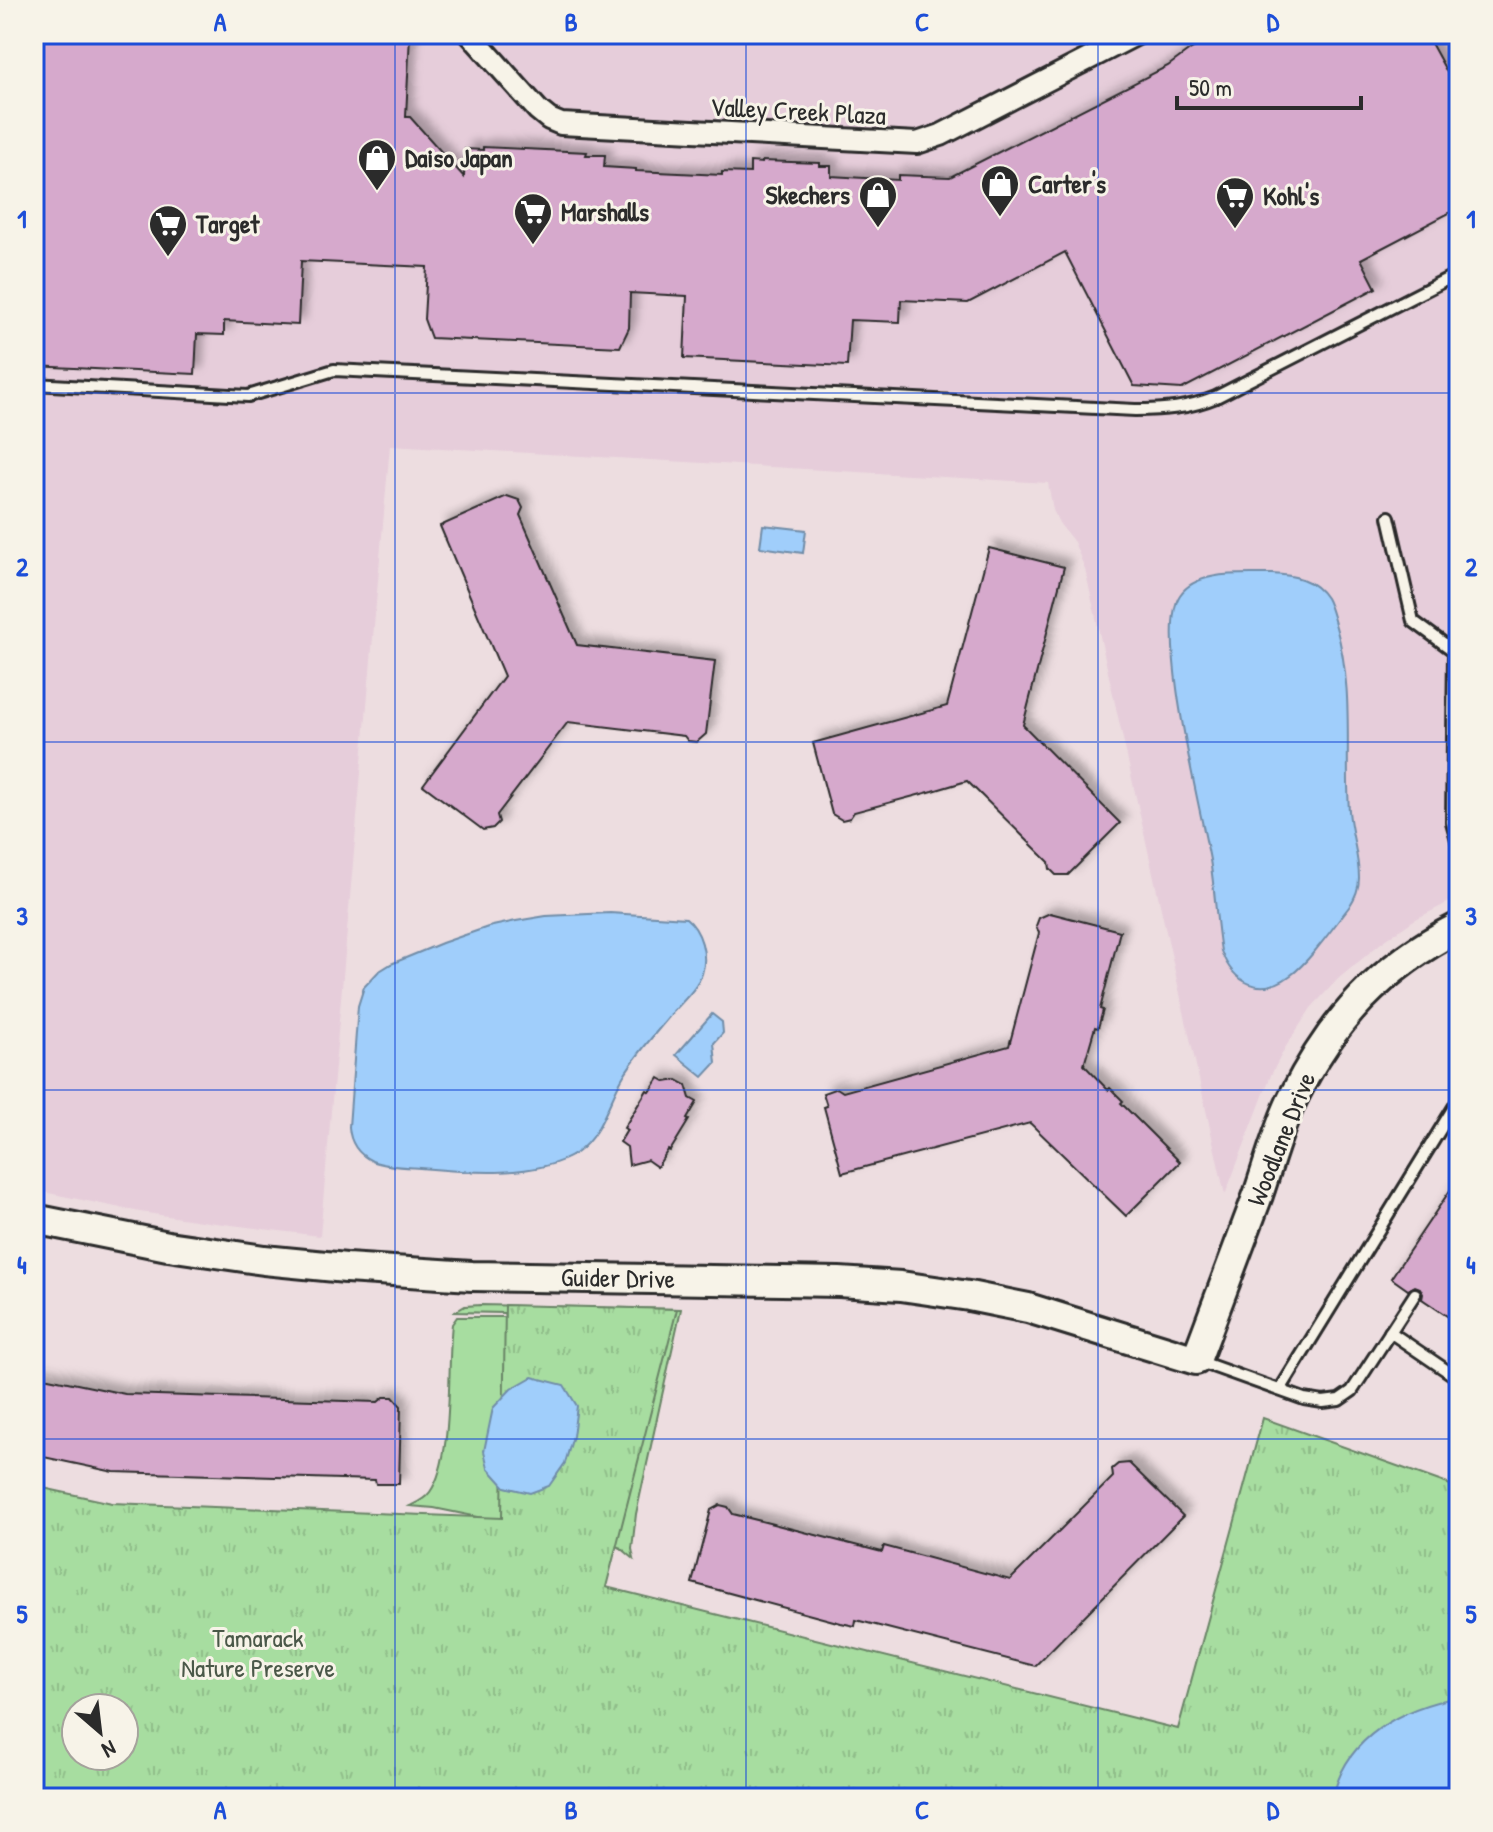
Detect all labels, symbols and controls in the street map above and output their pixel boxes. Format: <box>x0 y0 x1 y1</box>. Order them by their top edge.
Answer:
text: A <box>214 4 227 39</box>
text: B <box>564 4 578 39</box>
text: C <box>915 4 929 39</box>
text: D <box>1267 4 1280 39</box>
scale bar <box>1177 60 1361 110</box>
text: 50 m <box>1189 71 1232 103</box>
street label: Valley Creek Plaza <box>709 88 887 133</box>
shop icon: Daiso Japan <box>356 137 398 192</box>
place label: Daiso Japan <box>405 140 513 176</box>
shop icon: Carter's <box>979 163 1021 218</box>
place label: Carter's <box>1028 166 1106 201</box>
shop icon: Skechers <box>857 174 899 229</box>
supermarket icon: Kohl's <box>1214 175 1256 230</box>
place label: Skechers <box>766 177 850 212</box>
place label: Kohl's <box>1263 178 1319 213</box>
supermarket icon: Marshalls <box>512 191 554 246</box>
place label: Marshalls <box>561 194 649 229</box>
text: 1 <box>17 201 27 236</box>
text: 1 <box>1466 201 1476 236</box>
supermarket icon: Target <box>147 203 189 258</box>
place label: Target <box>195 206 260 242</box>
text: 2 <box>16 549 29 584</box>
text: 2 <box>1465 549 1478 584</box>
text: 3 <box>16 898 28 933</box>
text: 3 <box>1465 898 1477 933</box>
street label: Woodlane Drive <box>1238 1067 1323 1211</box>
text: 4 <box>17 1247 27 1282</box>
text: 4 <box>1466 1247 1476 1282</box>
street label: Guider Drive <box>561 1259 675 1296</box>
text: 5 <box>17 1596 28 1631</box>
text: 5 <box>1466 1596 1477 1631</box>
park label: Tamarack Nature Preserve <box>181 1620 335 1685</box>
north arrow <box>60 1692 140 1772</box>
text: N <box>97 1734 122 1766</box>
text: A <box>214 1792 227 1827</box>
text: B <box>564 1792 578 1827</box>
text: C <box>915 1792 929 1827</box>
text: D <box>1267 1792 1280 1827</box>

